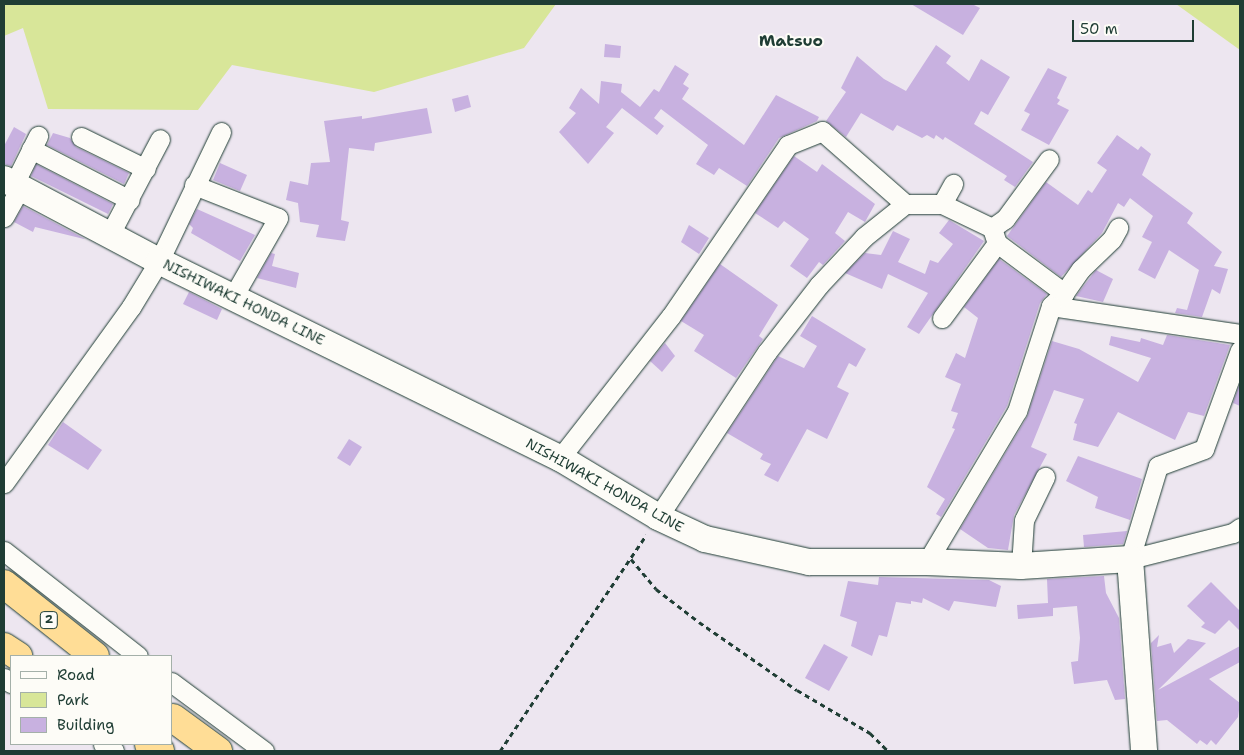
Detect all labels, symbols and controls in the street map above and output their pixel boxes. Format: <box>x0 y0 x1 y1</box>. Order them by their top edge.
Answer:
scale bar <box>1074 10 1196 42</box>
text: 50 m <box>1080 19 1118 39</box>
district label: Matsuo <box>759 31 823 51</box>
street label: NISHIWAKI HONDA LINE <box>160 255 328 349</box>
street label: NISHIWAKI HONDA LINE <box>523 435 687 535</box>
road number: 2 <box>39 610 59 630</box>
legend <box>10 655 172 745</box>
text: Road <box>57 665 95 685</box>
text: Park <box>57 690 89 710</box>
text: Building <box>57 715 114 735</box>

